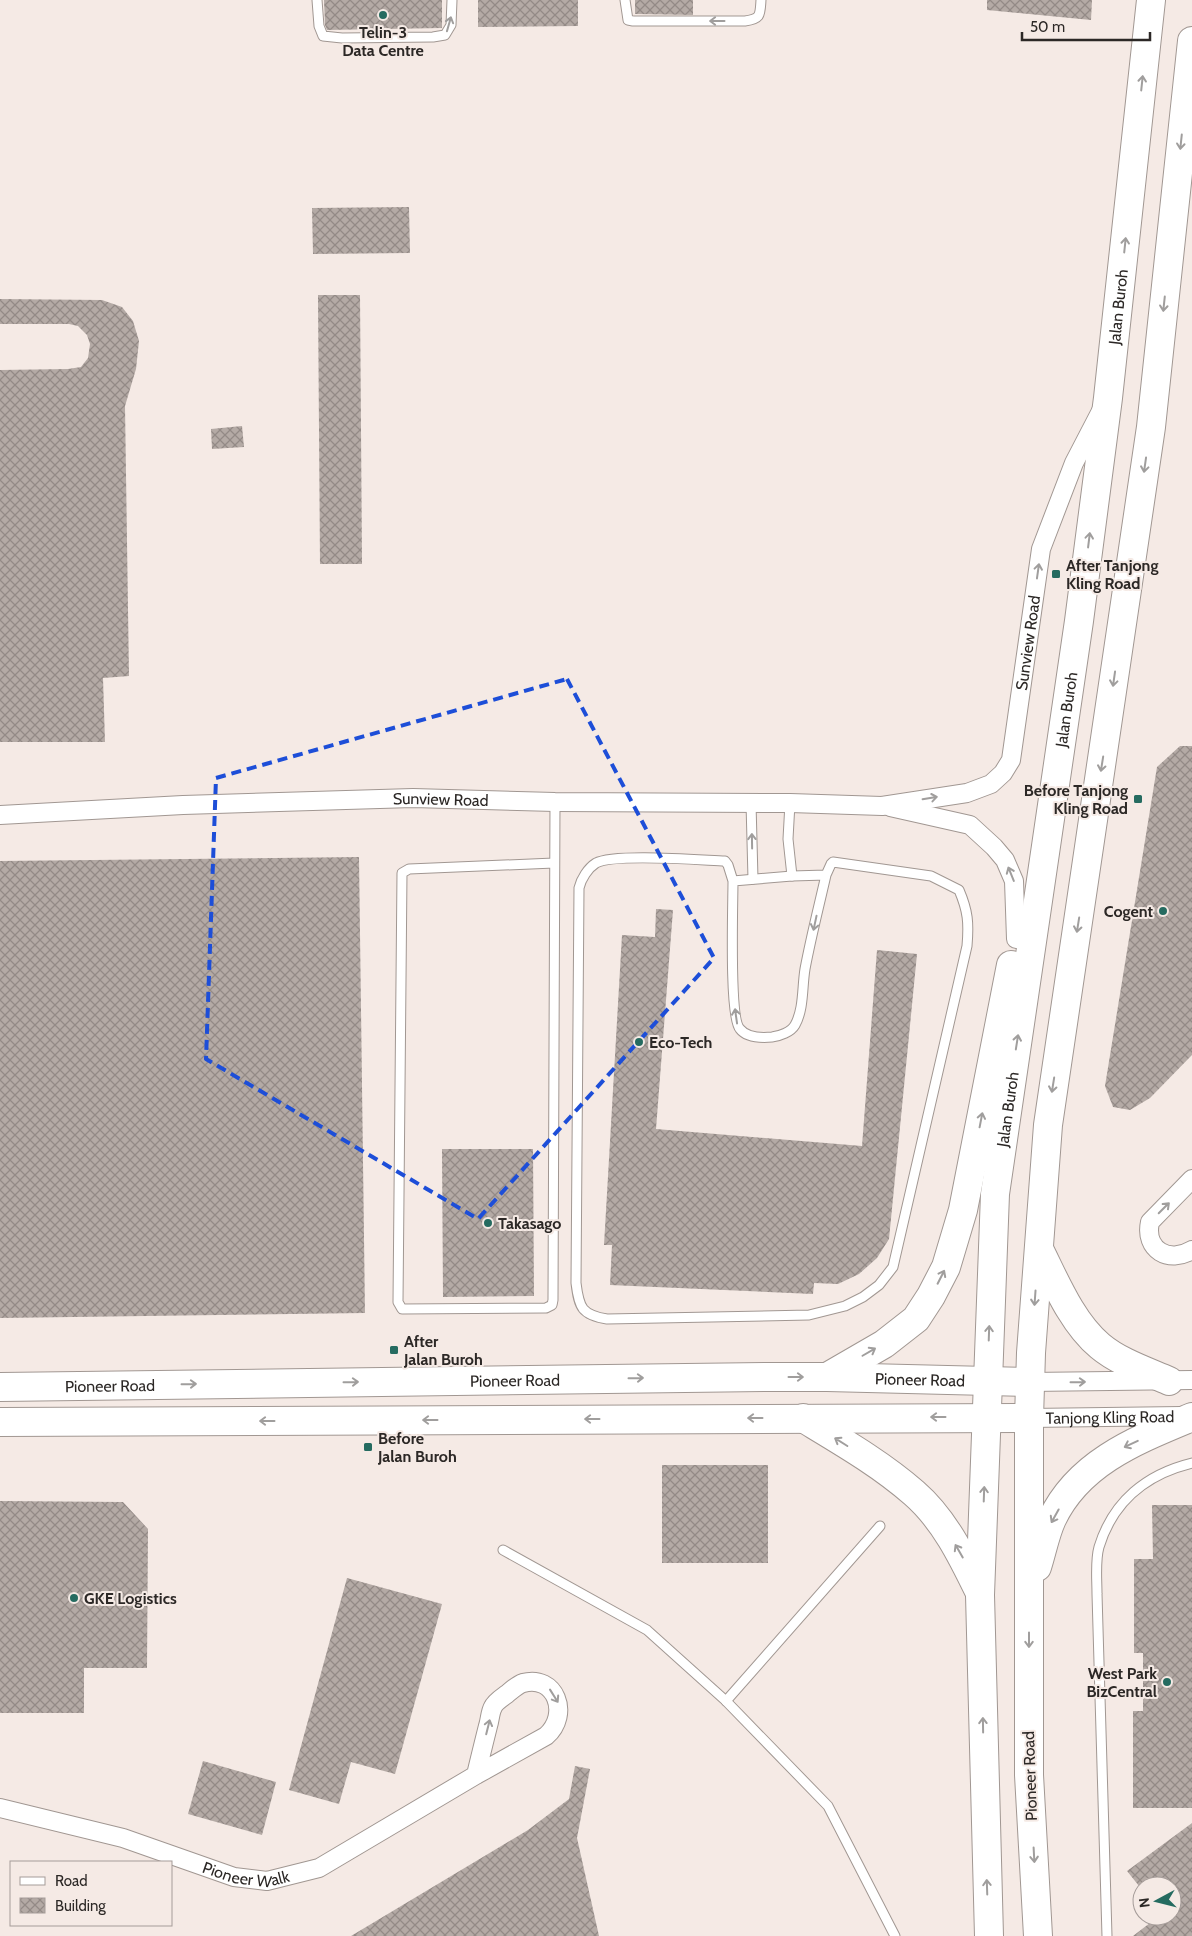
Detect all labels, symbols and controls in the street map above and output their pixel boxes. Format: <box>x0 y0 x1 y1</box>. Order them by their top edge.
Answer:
marker: Telin-3 Data Centre <box>377 9 389 21</box>
scale bar <box>1022 10 1150 42</box>
one-way arrow <box>445 16 455 32</box>
one-way arrow <box>709 16 726 26</box>
text: 50 m <box>1030 18 1065 36</box>
place label: Telin-3 Data Centre <box>342 23 424 60</box>
one-way arrow <box>1137 76 1147 92</box>
one-way arrow <box>1176 134 1186 150</box>
one-way arrow <box>1120 237 1130 253</box>
street label: Jalan Buroh <box>1104 268 1131 347</box>
one-way arrow <box>1159 295 1169 311</box>
one-way arrow <box>1140 457 1150 473</box>
one-way arrow <box>1085 532 1095 548</box>
place label: After Tanjong Kling Road <box>1066 556 1158 593</box>
one-way arrow <box>1033 563 1043 579</box>
marker: After Tanjong Kling Road <box>1050 568 1062 580</box>
street label: Sunview Road <box>1012 594 1044 692</box>
street label: Jalan Buroh <box>1051 671 1081 749</box>
one-way arrow <box>1108 671 1118 687</box>
one-way arrow <box>1097 756 1107 772</box>
place label: Before Tanjong Kling Road <box>1024 781 1128 818</box>
street label: Sunview Road <box>392 788 489 810</box>
one-way arrow <box>922 793 938 803</box>
marker: Before Tanjong Kling Road <box>1132 793 1144 805</box>
one-way arrow <box>747 833 757 850</box>
one-way arrow <box>1005 867 1015 882</box>
place label: Cogent <box>1104 902 1153 921</box>
marker: Cogent <box>1157 905 1169 917</box>
one-way arrow <box>810 914 819 930</box>
one-way arrow <box>1072 916 1082 932</box>
one-way arrow <box>730 1008 740 1024</box>
place label: Eco-Tech <box>649 1033 712 1052</box>
one-way arrow <box>1013 1034 1023 1050</box>
marker: Eco-Tech <box>633 1036 645 1048</box>
street label: Jalan Buroh <box>992 1070 1022 1149</box>
one-way arrow <box>1048 1077 1058 1093</box>
one-way arrow <box>976 1113 986 1129</box>
one-way arrow <box>1157 1203 1169 1215</box>
place label: Takasago <box>498 1214 561 1233</box>
marker: Takasago <box>482 1217 494 1229</box>
one-way arrow <box>937 1270 946 1285</box>
one-way arrow <box>1030 1289 1040 1305</box>
one-way arrow <box>984 1325 994 1342</box>
place label: After Jalan Buroh <box>403 1332 483 1369</box>
marker: After Jalan Buroh <box>388 1344 400 1356</box>
one-way arrow <box>861 1347 875 1357</box>
street label: Pioneer Road <box>875 1369 965 1390</box>
street label: Pioneer Road <box>470 1370 560 1390</box>
one-way arrow <box>787 1372 803 1382</box>
one-way arrow <box>628 1373 644 1383</box>
street label: Pioneer Road <box>65 1375 155 1396</box>
one-way arrow <box>342 1377 359 1387</box>
one-way arrow <box>1070 1377 1086 1387</box>
one-way arrow <box>180 1379 196 1389</box>
street label: Tanjong Kling Road <box>1046 1407 1174 1427</box>
one-way arrow <box>747 1413 763 1423</box>
one-way arrow <box>930 1413 946 1422</box>
one-way arrow <box>584 1414 600 1424</box>
one-way arrow <box>422 1415 438 1425</box>
one-way arrow <box>259 1416 275 1425</box>
place label: Before Jalan Buroh <box>377 1429 457 1466</box>
one-way arrow <box>835 1437 849 1447</box>
one-way arrow <box>1124 1439 1139 1449</box>
marker: Before Jalan Buroh <box>362 1441 374 1453</box>
one-way arrow <box>979 1486 989 1502</box>
one-way arrow <box>1050 1508 1059 1523</box>
one-way arrow <box>953 1545 963 1559</box>
place label: GKE Logistics <box>84 1589 177 1608</box>
marker: GKE Logistics <box>68 1592 80 1604</box>
one-way arrow <box>1024 1632 1034 1648</box>
place label: West Park BizCentral <box>1086 1664 1157 1701</box>
marker: West Park BizCentral <box>1161 1676 1173 1688</box>
one-way arrow <box>550 1689 560 1703</box>
one-way arrow <box>978 1717 988 1734</box>
one-way arrow <box>483 1720 493 1736</box>
street label: Pioneer Road <box>1019 1731 1041 1821</box>
one-way arrow <box>1029 1847 1038 1863</box>
street label: Pioneer Walk <box>200 1857 292 1891</box>
legend <box>10 1861 172 1926</box>
text: Road <box>55 1872 88 1890</box>
north arrow <box>1132 1876 1182 1926</box>
one-way arrow <box>982 1880 992 1896</box>
text: Building <box>55 1897 106 1915</box>
text: N <box>1135 1897 1154 1909</box>

